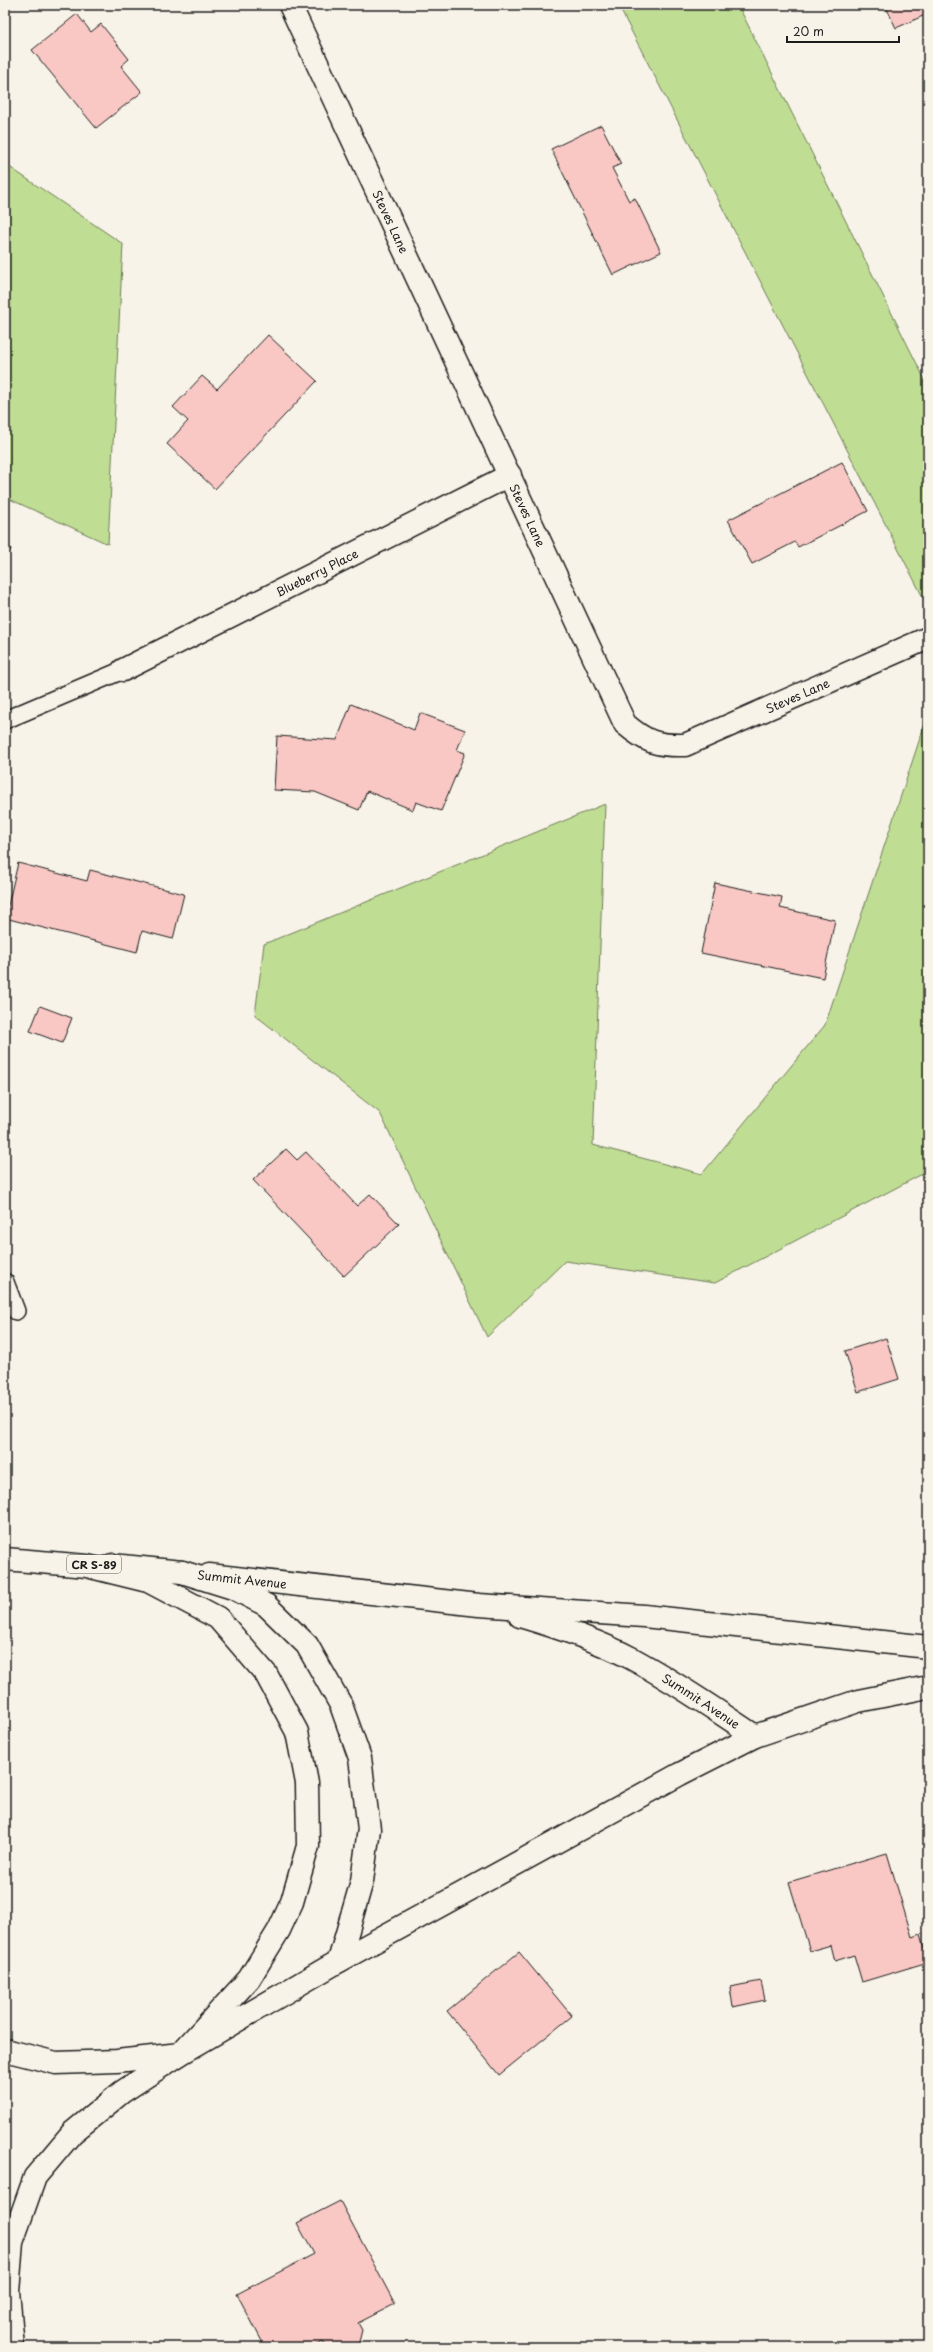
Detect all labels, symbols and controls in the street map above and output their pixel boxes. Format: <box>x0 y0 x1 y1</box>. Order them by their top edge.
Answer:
scale bar <box>787 18 899 44</box>
text: 20 m <box>793 22 824 40</box>
street label: Steves Lane <box>368 187 414 256</box>
street label: Steves Lane <box>505 481 550 550</box>
street label: Blueberry Place <box>272 544 362 601</box>
street label: Steves Lane <box>763 673 833 717</box>
road number: CR S-89 <box>67 1555 121 1573</box>
street label: Summit Avenue <box>196 1565 288 1593</box>
street label: Summit Avenue <box>659 1669 744 1733</box>

